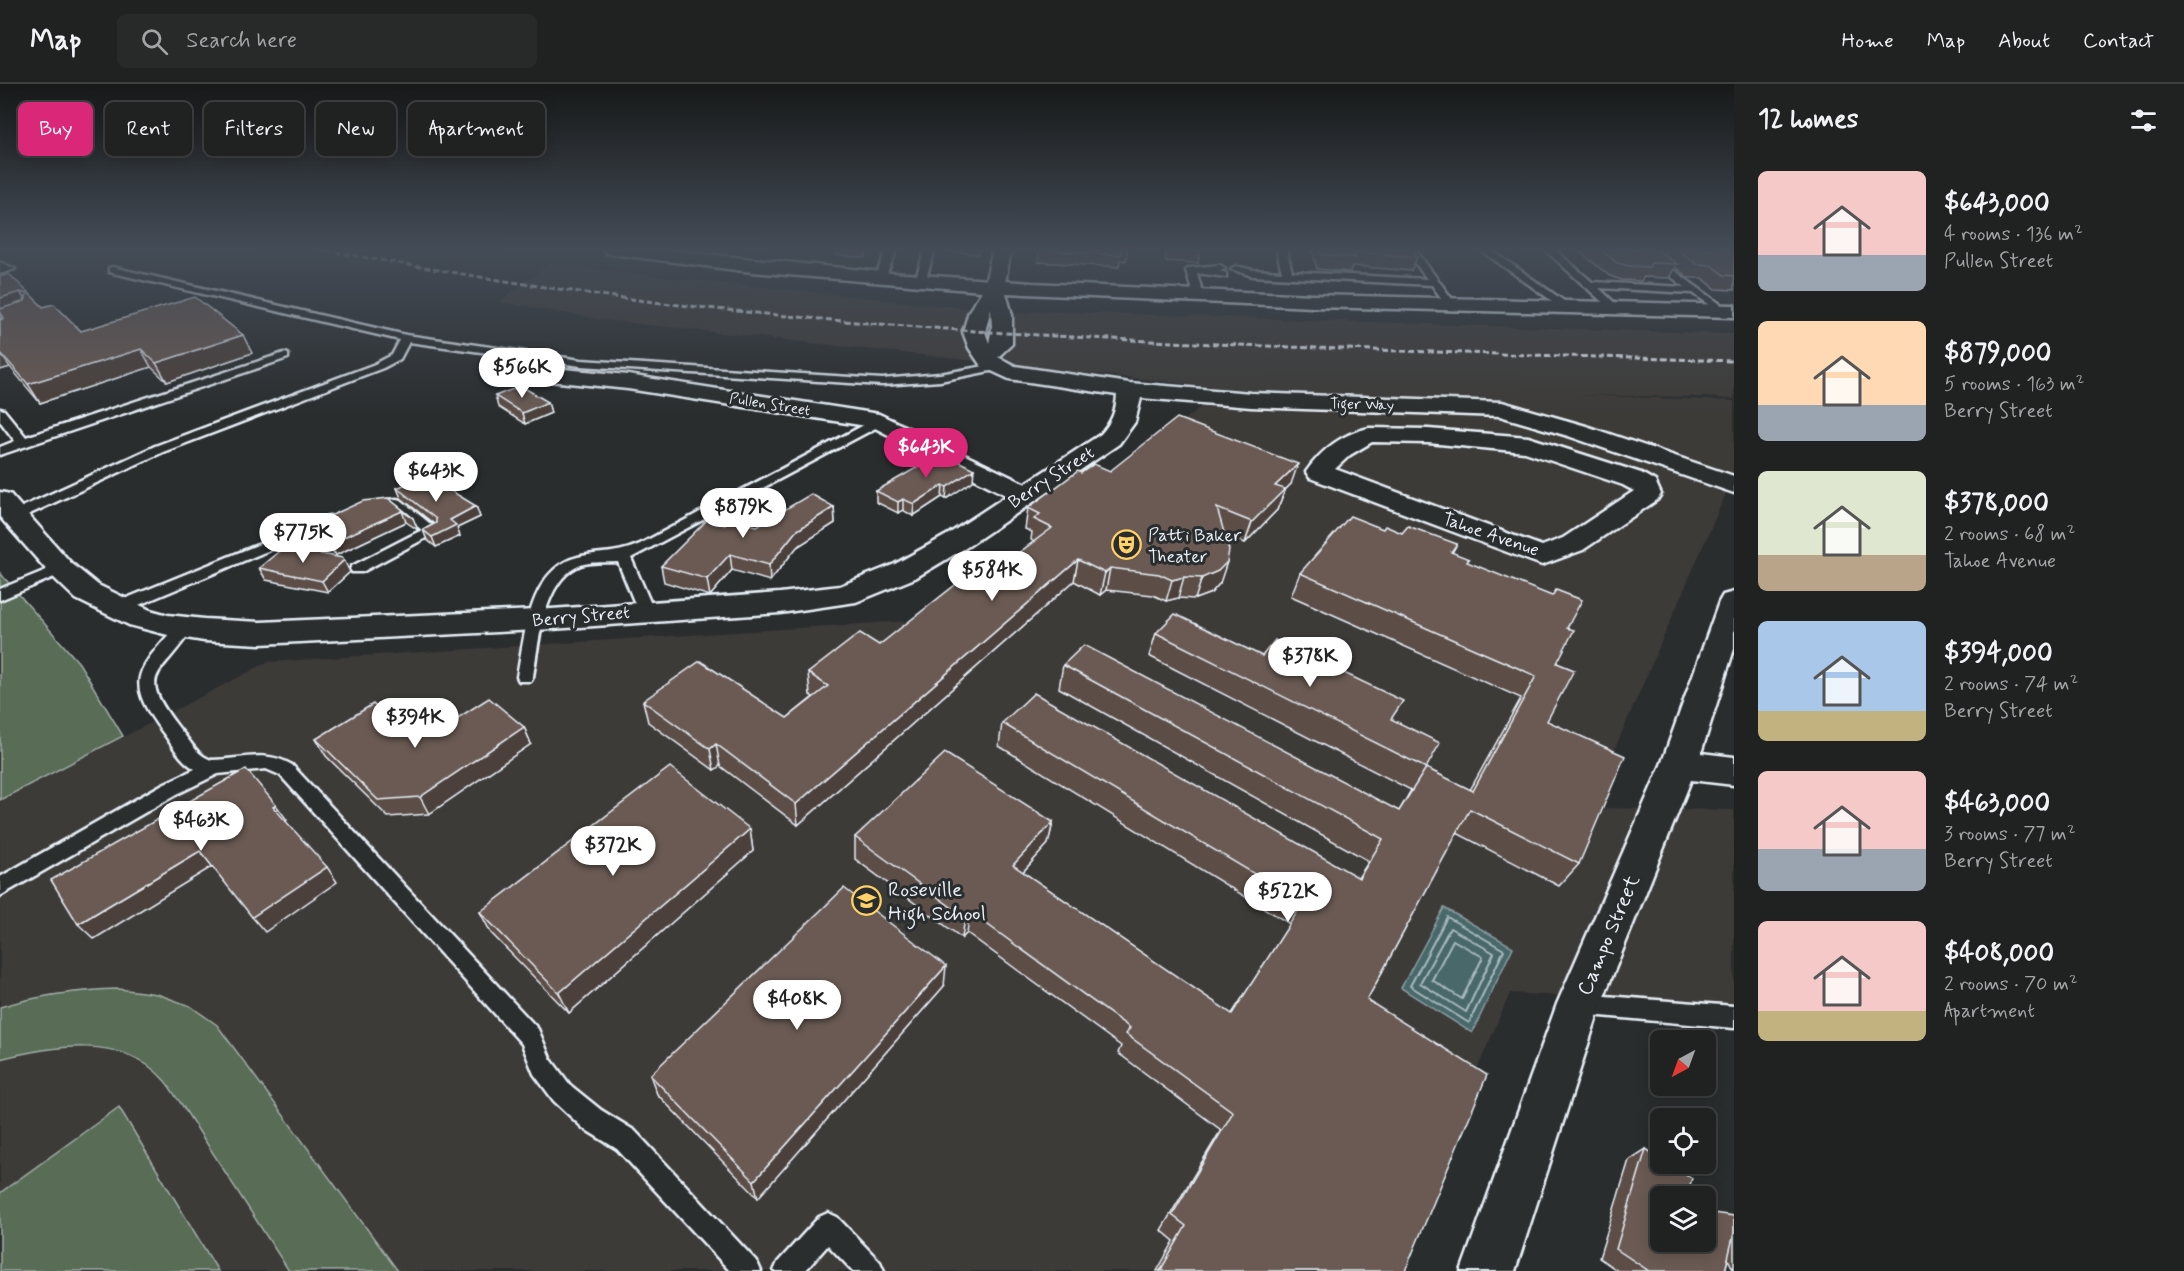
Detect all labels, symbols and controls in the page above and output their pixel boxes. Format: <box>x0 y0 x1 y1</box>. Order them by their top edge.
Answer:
search box <box>117 14 537 68</box>
text: Map <box>30 23 81 60</box>
icon: search <box>138 25 171 58</box>
text: Search here <box>186 27 297 55</box>
text: Home <box>1842 27 1894 55</box>
text: Map <box>1927 27 1965 55</box>
text: About <box>1998 27 2050 55</box>
text: Contact <box>2083 27 2154 55</box>
chip: Buy <box>18 102 93 156</box>
chip: Rent <box>105 102 192 156</box>
chip: Filters <box>204 102 304 156</box>
chip: New <box>316 102 396 156</box>
chip: Apartment <box>408 102 545 156</box>
text: 12 homes <box>1758 103 1858 137</box>
icon: filters <box>2127 104 2160 137</box>
text: $643,000 <box>1944 187 2050 221</box>
icon: home <box>1806 195 1878 267</box>
text: 4 rooms · 136 m² <box>1944 221 2083 248</box>
text: Pullen Street <box>1944 248 2053 275</box>
text: $879,000 <box>1944 337 2051 371</box>
icon: home <box>1806 345 1878 417</box>
pin: $566K <box>480 348 564 399</box>
text: $566K <box>493 354 551 381</box>
text: 5 rooms · 163 m² <box>1944 371 2084 398</box>
street label: Pullen Street <box>728 389 812 421</box>
street label: Tiger Way <box>1329 394 1395 417</box>
text: Berry Street <box>1944 398 2053 425</box>
pin: $643K <box>884 428 968 479</box>
text: $643K <box>898 434 954 461</box>
street label: Berry Street <box>1004 441 1099 515</box>
pin: $643K <box>394 452 478 503</box>
text: $643K <box>408 458 464 485</box>
text: $378,000 <box>1944 487 2049 521</box>
pin: $879K <box>701 488 785 539</box>
text: $879K <box>714 494 772 521</box>
icon: home <box>1806 495 1878 567</box>
street label: Tahoe Avenue <box>1439 507 1542 563</box>
pin: $775K <box>261 513 345 564</box>
text: $775K <box>273 519 333 546</box>
text: 2 rooms · 68 m² <box>1944 521 2075 548</box>
place label: Patti Baker Theater <box>1148 524 1242 569</box>
theatre icon: Patti Baker Theater <box>1111 529 1143 561</box>
text: Tahoe Avenue <box>1944 548 2056 575</box>
pin: $584K <box>950 551 1034 602</box>
text: $584K <box>962 557 1022 584</box>
street label: Berry Street <box>531 601 631 633</box>
pin: $378K <box>1268 637 1352 688</box>
text: $394,000 <box>1944 637 2053 671</box>
text: $378K <box>1282 643 1338 670</box>
icon: home <box>1806 645 1878 717</box>
text: 2 rooms · 74 m² <box>1944 671 2078 698</box>
pin: $394K <box>373 698 457 749</box>
text: Berry Street <box>1944 698 2053 725</box>
text: $394K <box>386 704 444 731</box>
text: $463,000 <box>1944 787 2050 821</box>
icon: home <box>1806 795 1878 867</box>
pin: $463K <box>159 801 243 852</box>
text: $463K <box>173 807 229 834</box>
text: 3 rooms · 77 m² <box>1944 821 2076 848</box>
pin: $372K <box>571 826 655 877</box>
text: $372K <box>585 832 641 859</box>
text: Berry Street <box>1944 848 2053 875</box>
street label: Campo Street <box>1571 870 1647 1000</box>
pin: $522K <box>1246 872 1330 923</box>
place label: Roseville High School <box>888 876 986 930</box>
text: $522K <box>1258 878 1318 905</box>
school or university icon: Roseville High School <box>851 885 883 917</box>
text: $408,000 <box>1944 937 2054 971</box>
icon: home <box>1806 945 1878 1017</box>
text: 2 rooms · 70 m² <box>1944 971 2078 998</box>
pin: $408K <box>755 980 839 1031</box>
text: $408K <box>767 986 827 1013</box>
text: Apartment <box>1944 998 2035 1025</box>
north arrow <box>1650 1030 1716 1096</box>
map controls <box>1650 1030 1716 1252</box>
button: locate <box>1650 1108 1716 1174</box>
button: layers <box>1650 1186 1716 1252</box>

